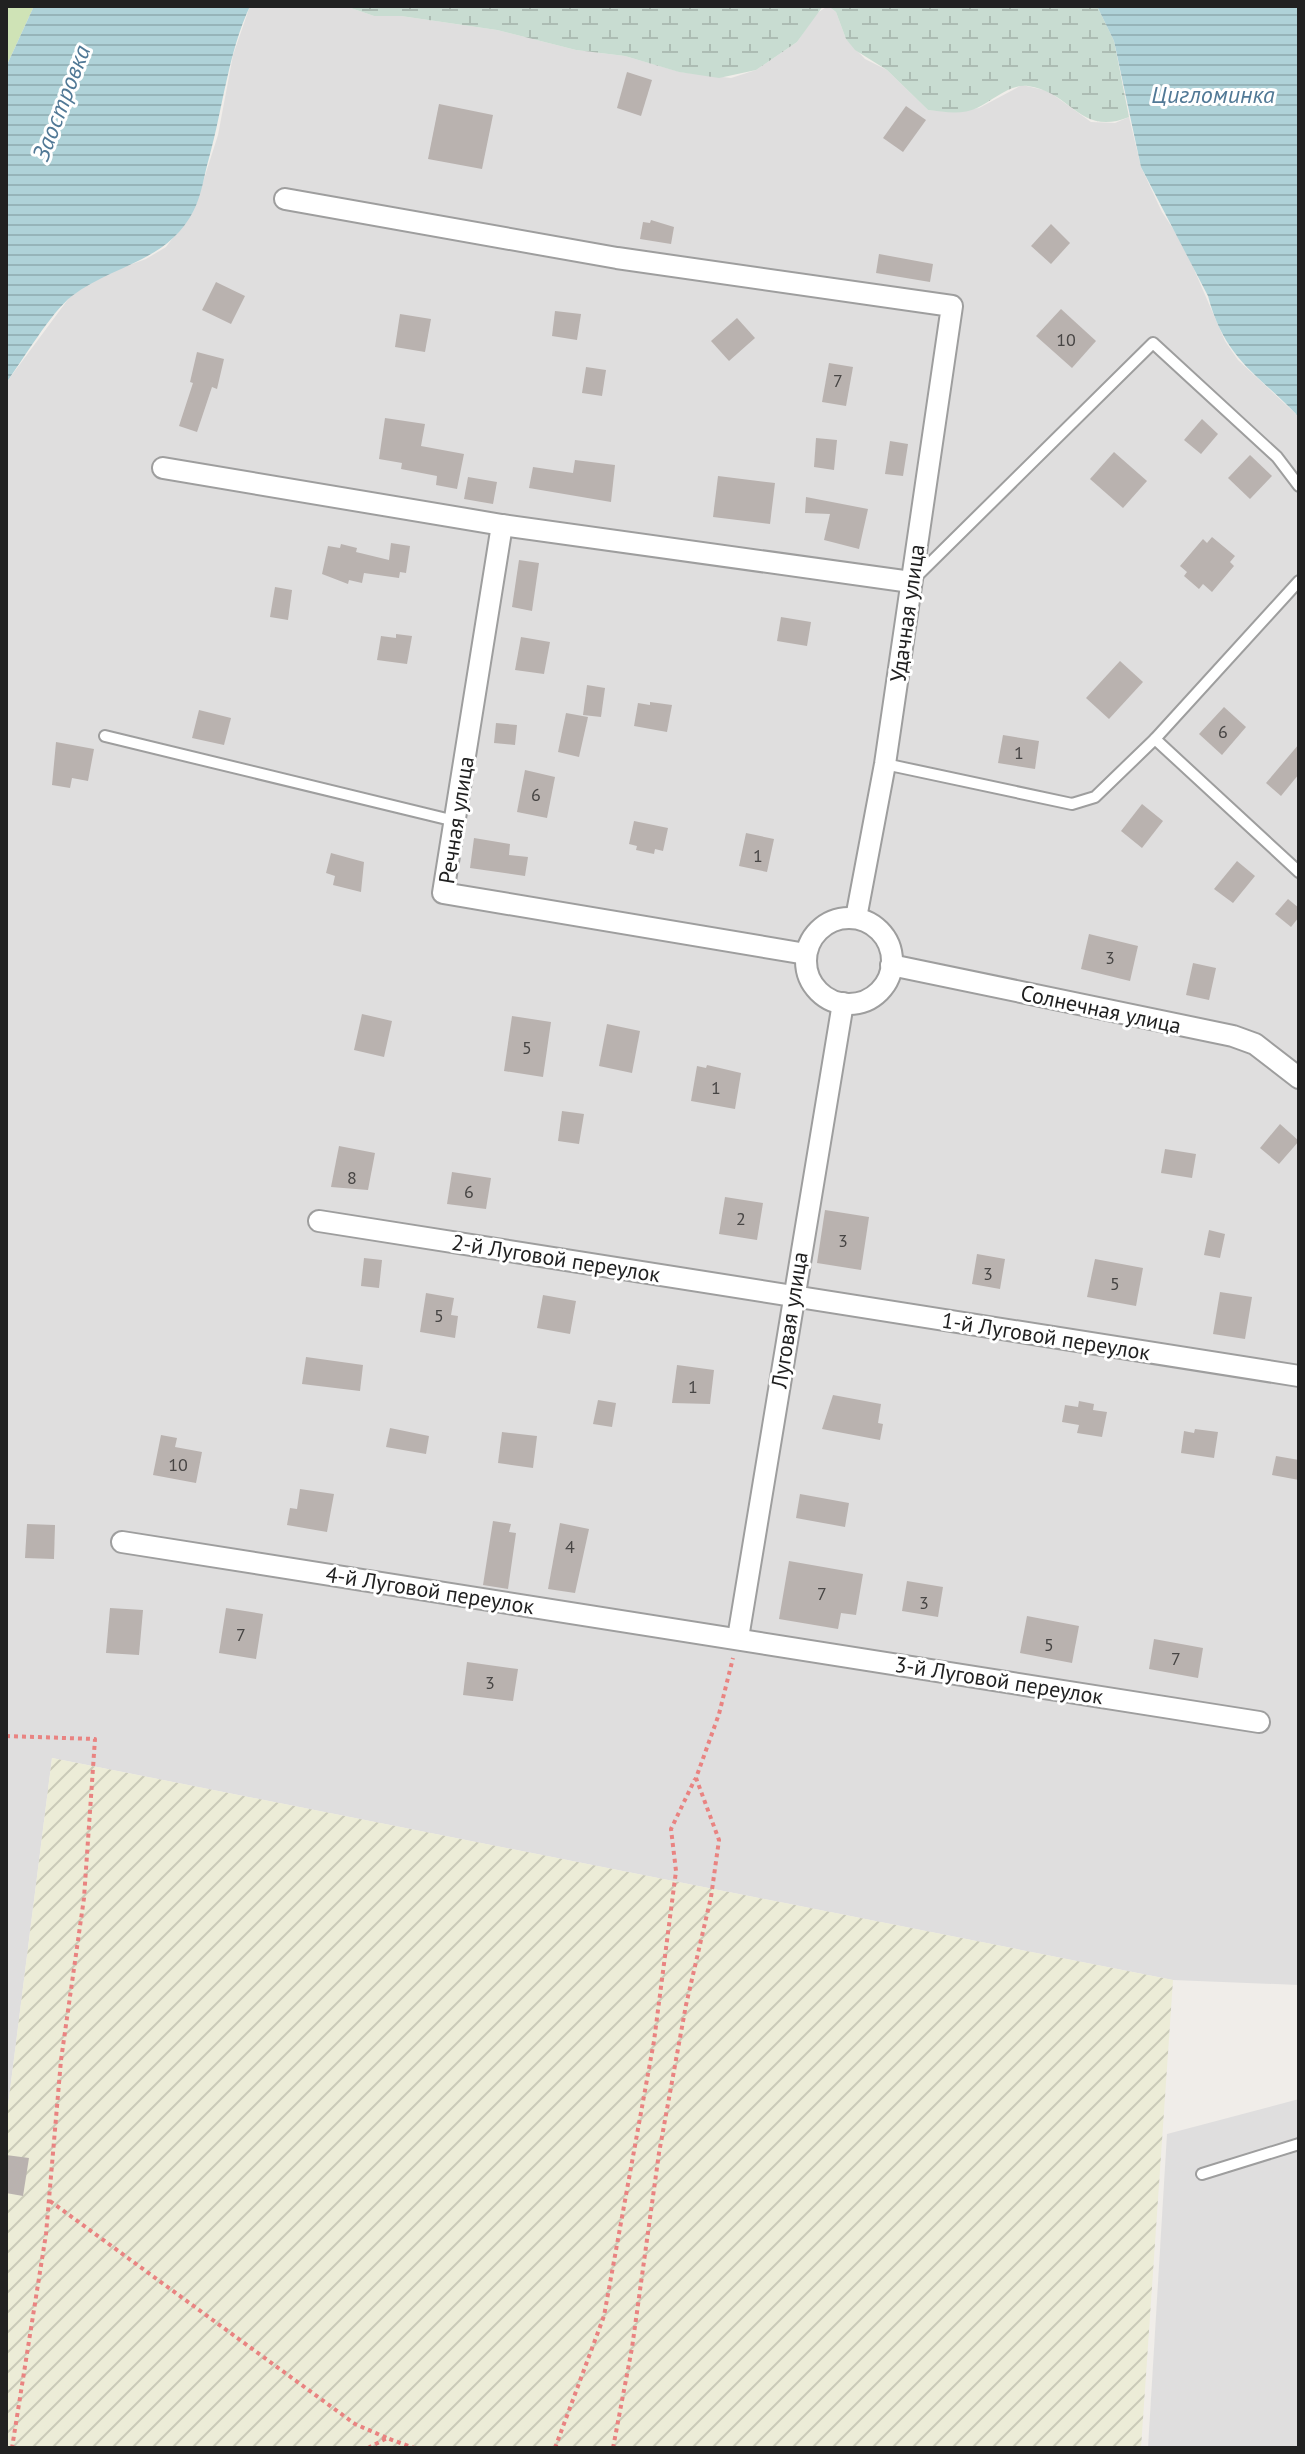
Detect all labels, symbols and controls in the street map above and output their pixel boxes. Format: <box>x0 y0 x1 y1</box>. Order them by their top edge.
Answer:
water label: Заостровка <box>25 40 97 165</box>
water label: Цигломинка <box>1151 79 1275 110</box>
house number: 10 <box>1056 328 1076 351</box>
house number: 7 <box>833 369 843 392</box>
street label: Удачная улица <box>883 542 931 684</box>
house number: 6 <box>1218 720 1228 743</box>
house number: 1 <box>1014 741 1024 764</box>
street label: Речная улица <box>432 754 480 886</box>
house number: 6 <box>531 783 541 806</box>
house number: 1 <box>753 844 763 867</box>
house number: 3 <box>1105 946 1115 969</box>
street label: Солнечная улица <box>1018 978 1184 1040</box>
house number: 5 <box>522 1036 532 1059</box>
house number: 1 <box>711 1076 721 1099</box>
house number: 8 <box>347 1166 357 1189</box>
house number: 6 <box>464 1180 474 1203</box>
house number: 2 <box>736 1207 746 1230</box>
street label: 2-й Луговой переулок <box>450 1228 663 1288</box>
house number: 3 <box>838 1229 848 1252</box>
street label: Луговая улица <box>764 1250 814 1391</box>
house number: 3 <box>983 1262 993 1285</box>
house number: 5 <box>1110 1272 1120 1295</box>
house number: 5 <box>434 1304 444 1327</box>
street label: 1-й Луговой переулок <box>940 1306 1153 1366</box>
house number: 1 <box>688 1375 698 1398</box>
house number: 10 <box>168 1453 188 1476</box>
house number: 4 <box>565 1535 575 1558</box>
street label: 4-й Луговой переулок <box>324 1560 537 1620</box>
house number: 7 <box>817 1582 827 1605</box>
house number: 3 <box>919 1591 929 1614</box>
house number: 7 <box>236 1623 246 1646</box>
house number: 5 <box>1044 1633 1054 1656</box>
house number: 7 <box>1171 1647 1181 1670</box>
street label: 3-й Луговой переулок <box>893 1650 1106 1710</box>
house number: 3 <box>485 1671 495 1694</box>

